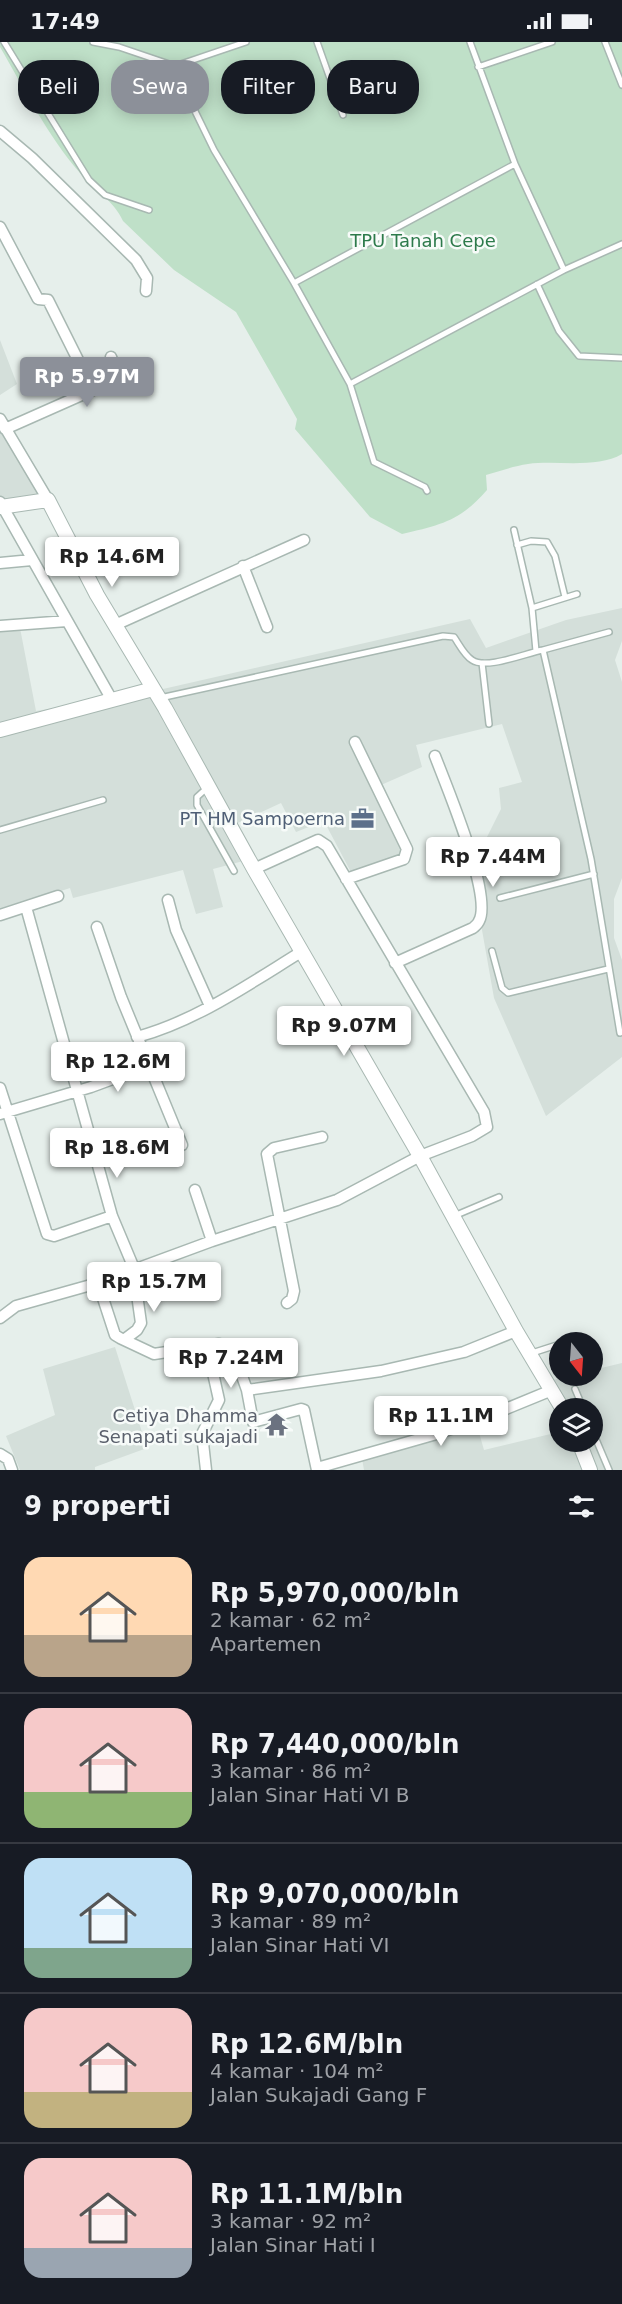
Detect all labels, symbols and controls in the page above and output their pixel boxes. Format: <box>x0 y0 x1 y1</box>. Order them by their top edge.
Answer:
text: 17:49 <box>30 9 100 34</box>
chip: Beli <box>18 60 99 114</box>
chip: Sewa <box>111 60 209 114</box>
chip: Filter <box>221 60 315 114</box>
chip: Baru <box>327 60 419 114</box>
park label: TPU Tanah Cepe <box>349 230 496 251</box>
pin: Rp 5.97M <box>25 357 149 408</box>
text: Rp 5.97M <box>34 364 140 388</box>
pin: Rp 14.6M <box>50 537 174 588</box>
text: Rp 14.6M <box>59 544 165 568</box>
office icon: PT HM Sampoerna <box>350 805 376 831</box>
place label: PT HM Sampoerna <box>180 808 345 829</box>
pin: Rp 7.44M <box>431 837 555 888</box>
text: Rp 7.44M <box>440 844 546 868</box>
pin: Rp 9.07M <box>282 1006 406 1057</box>
text: Rp 9.07M <box>291 1013 397 1037</box>
pin: Rp 12.6M <box>56 1042 180 1093</box>
text: Rp 12.6M <box>65 1049 171 1073</box>
pin: Rp 18.6M <box>55 1128 179 1179</box>
text: Rp 18.6M <box>64 1135 170 1159</box>
pin: Rp 15.7M <box>92 1262 216 1313</box>
text: Rp 15.7M <box>101 1269 207 1293</box>
north arrow <box>549 1332 603 1386</box>
map controls <box>549 1332 603 1452</box>
pin: Rp 7.24M <box>169 1338 293 1389</box>
text: Rp 7.24M <box>178 1345 284 1369</box>
pin: Rp 11.1M <box>379 1396 503 1447</box>
button: layers <box>549 1398 603 1452</box>
text: Rp 11.1M <box>388 1403 494 1427</box>
place label: Cetiya Dhamma Senapati sukajadi <box>98 1405 258 1447</box>
temple icon: Cetiya Dhamma Senapati sukajadi <box>263 1412 289 1438</box>
icon: filters <box>565 1490 598 1523</box>
text: 9 properti <box>24 1491 171 1521</box>
text: Rp 5,970,000/bln <box>210 1578 460 1608</box>
icon: home <box>72 1581 144 1653</box>
text: 2 kamar · 62 m² <box>210 1608 371 1632</box>
text: Apartemen <box>210 1632 321 1656</box>
text: Rp 7,440,000/bln <box>210 1729 460 1759</box>
icon: home <box>72 1732 144 1804</box>
text: 3 kamar · 86 m² <box>210 1759 371 1783</box>
text: Jalan Sinar Hati VI B <box>210 1783 409 1807</box>
text: Rp 9,070,000/bln <box>210 1879 460 1909</box>
icon: home <box>72 1882 144 1954</box>
text: 3 kamar · 89 m² <box>210 1909 371 1933</box>
text: Jalan Sinar Hati VI <box>210 1933 389 1957</box>
text: Rp 12.6M/bln <box>210 2029 403 2059</box>
icon: home <box>72 2032 144 2104</box>
text: 4 kamar · 104 m² <box>210 2059 384 2083</box>
text: Jalan Sukajadi Gang F <box>210 2083 427 2107</box>
text: Rp 11.1M/bln <box>210 2179 403 2209</box>
icon: home <box>72 2182 144 2254</box>
text: 3 kamar · 92 m² <box>210 2209 371 2233</box>
text: Jalan Sinar Hati I <box>210 2233 376 2257</box>

